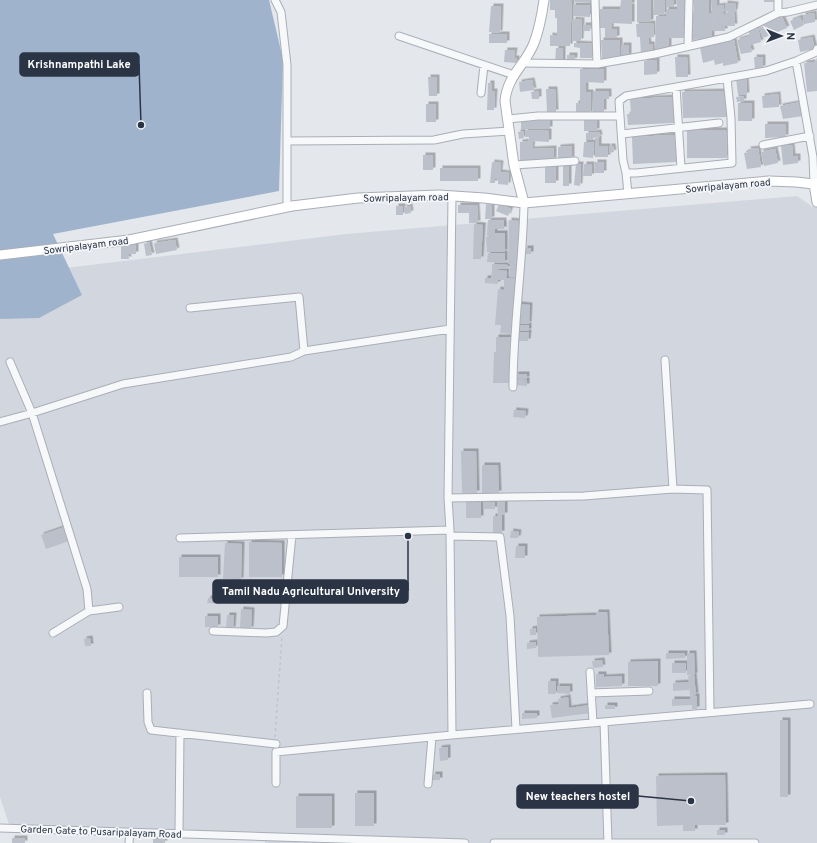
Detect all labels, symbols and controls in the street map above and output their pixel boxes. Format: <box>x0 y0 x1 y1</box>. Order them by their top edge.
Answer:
north arrow <box>761 16 801 56</box>
text: N <box>783 32 797 40</box>
callout: Krishnampathi Lake <box>20 53 139 76</box>
text: Krishnampathi Lake <box>27 58 131 72</box>
street label: Sowripalayam road <box>685 176 771 197</box>
street label: Sowripalayam road <box>363 191 449 206</box>
street label: Sowripalayam road <box>43 235 129 258</box>
callout: Tamil Nadu Agricultural University <box>213 580 408 603</box>
text: Tamil Nadu Agricultural University <box>222 585 400 599</box>
callout: New teachers hostel <box>517 785 638 808</box>
text: New teachers hostel <box>526 790 630 804</box>
street label: Garden Gate to Pusaripalayam Road <box>20 823 182 842</box>

